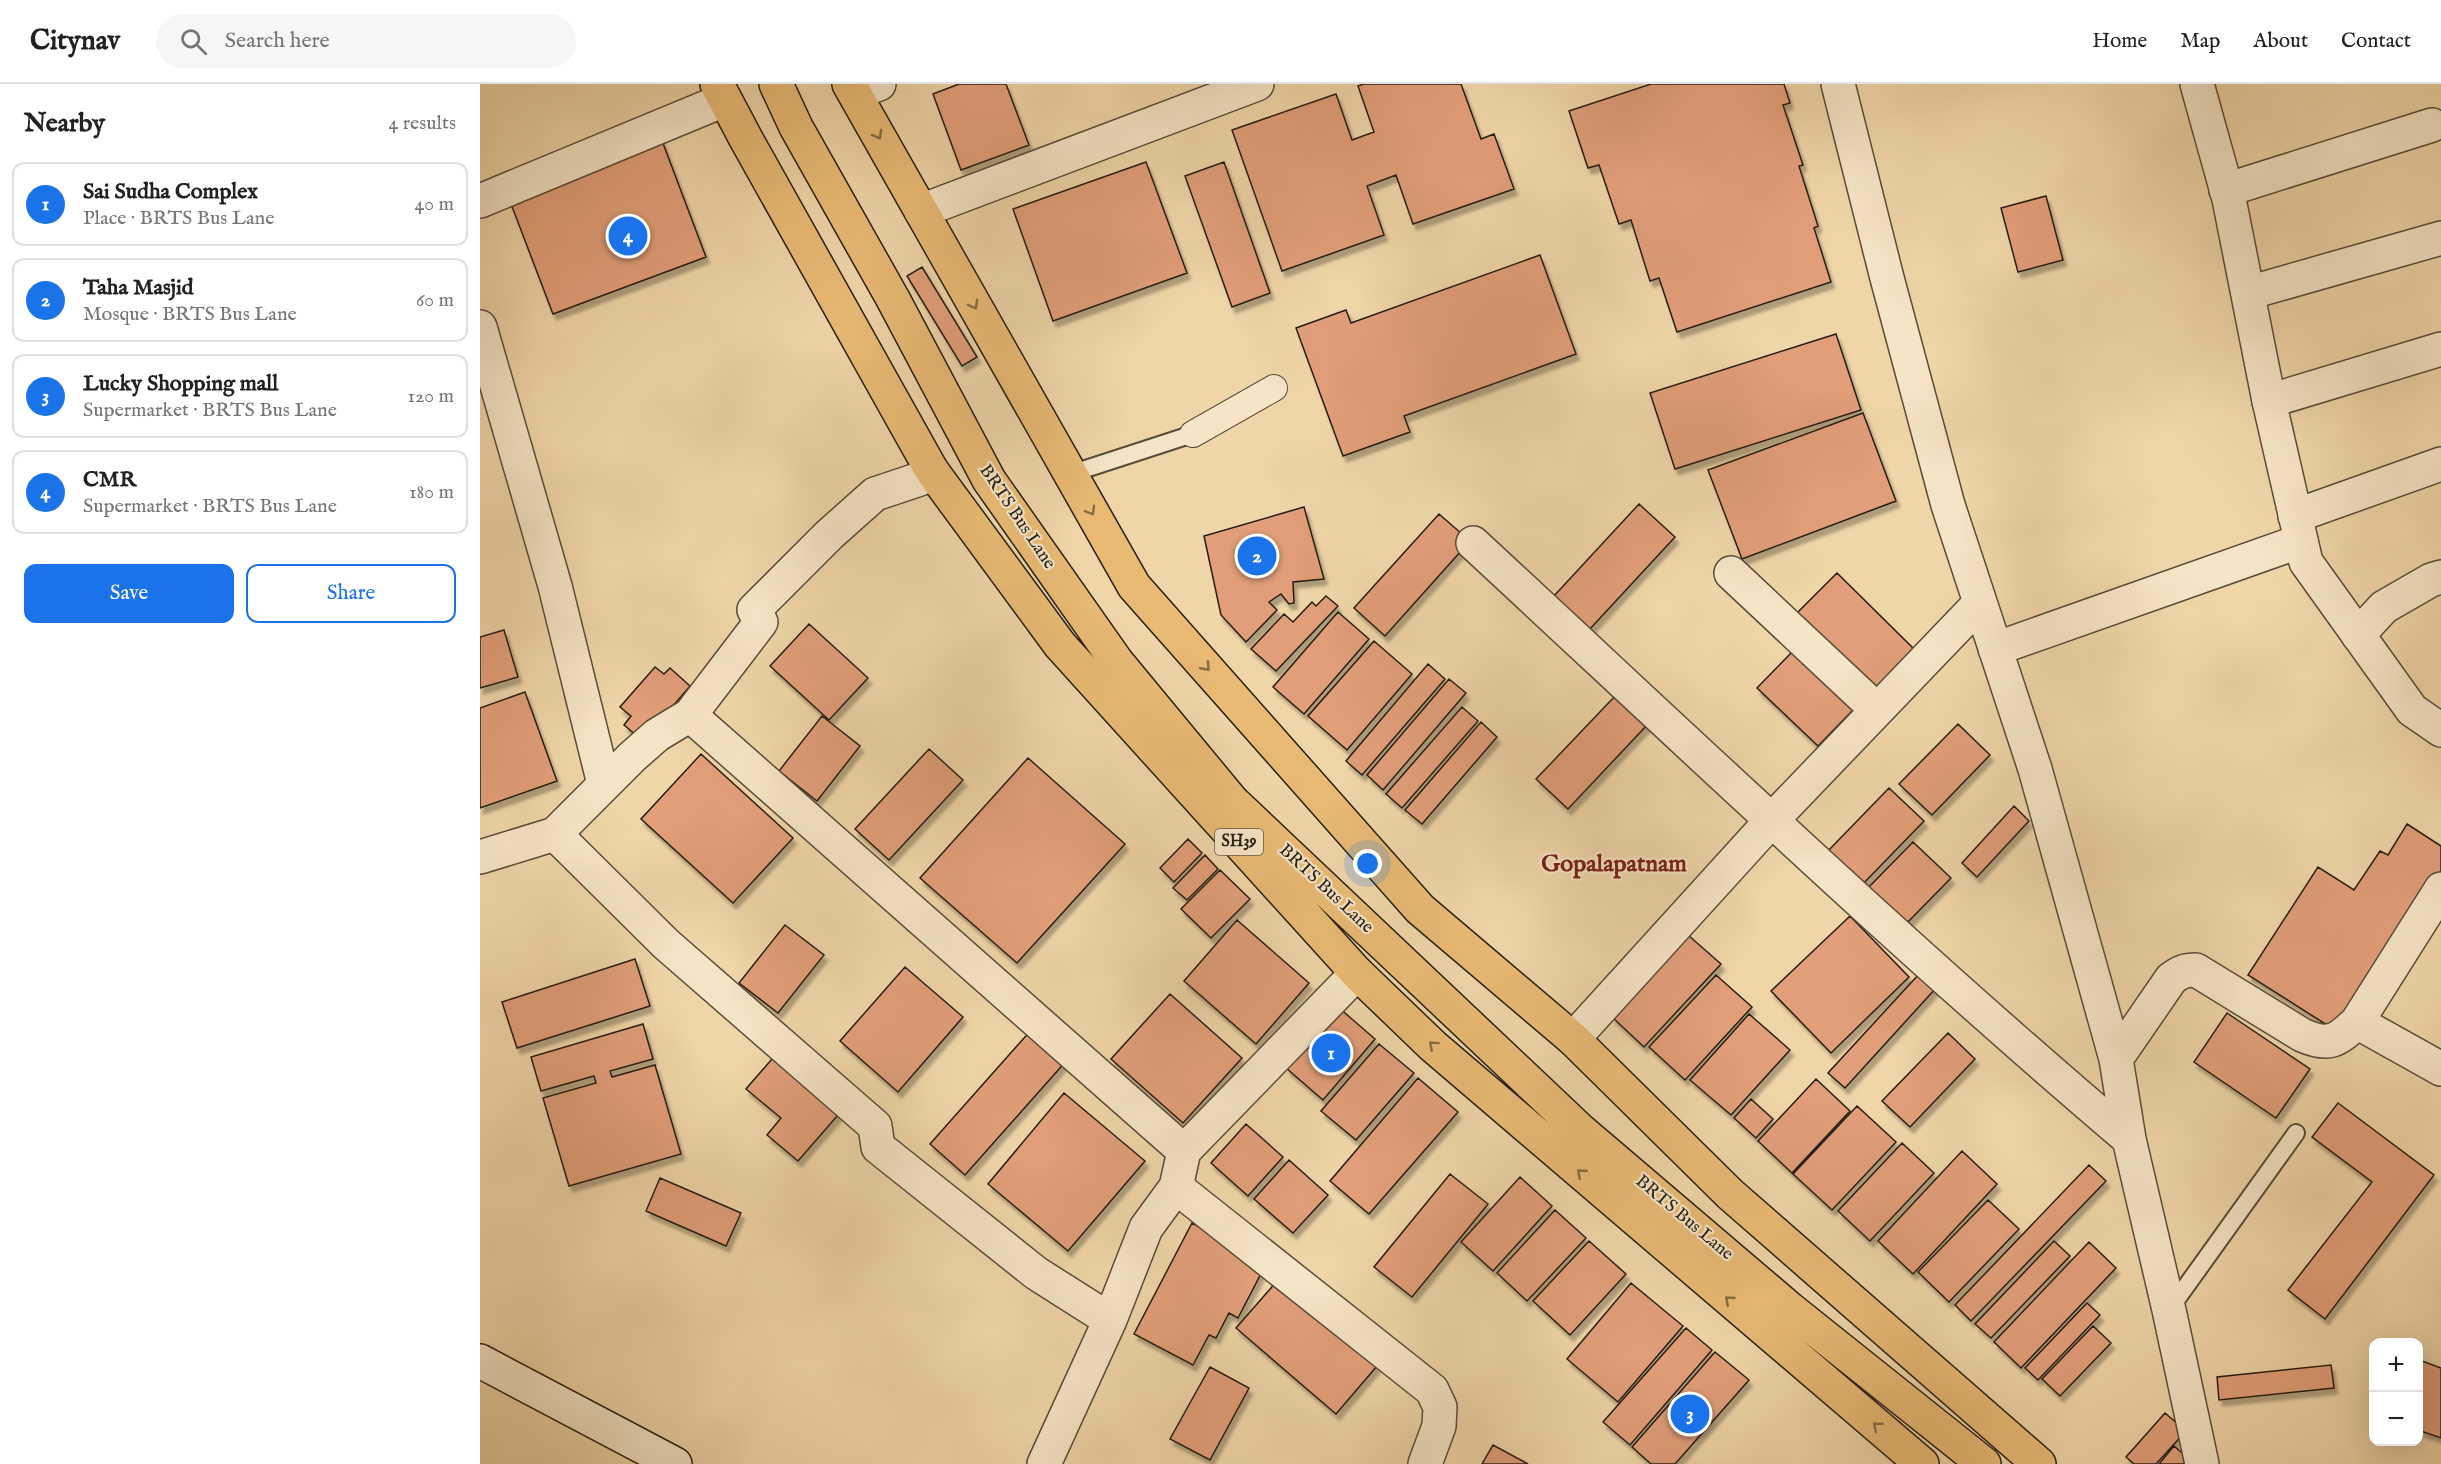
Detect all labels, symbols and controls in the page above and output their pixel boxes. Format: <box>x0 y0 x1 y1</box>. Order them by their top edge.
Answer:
search box <box>156 14 576 68</box>
text: Citynav <box>30 24 120 59</box>
icon: search <box>177 25 210 58</box>
text: Search here <box>225 27 330 55</box>
text: Home <box>2092 28 2147 55</box>
text: Map <box>2180 28 2220 55</box>
text: About <box>2253 28 2308 55</box>
text: Contact <box>2341 28 2411 55</box>
text: Nearby <box>24 107 105 140</box>
text: 4 results <box>389 111 456 136</box>
one-way arrow <box>871 129 882 139</box>
text: Sai Sudha Complex <box>83 178 258 206</box>
text: 1 <box>42 192 49 217</box>
text: 40 m <box>415 192 454 217</box>
text: Place · BRTS Bus Lane <box>83 206 274 231</box>
pin: 4 <box>608 214 648 258</box>
text: Taha Masjid <box>83 274 194 302</box>
text: 2 <box>41 288 50 313</box>
text: 60 m <box>416 288 454 313</box>
one-way arrow <box>967 299 978 309</box>
text: Mosque · BRTS Bus Lane <box>83 302 297 327</box>
text: Lucky Shopping mall <box>83 370 278 398</box>
text: 3 <box>42 384 49 409</box>
text: 120 m <box>408 384 454 409</box>
text: Supermarket · BRTS Bus Lane <box>83 398 337 423</box>
street label: BRTS Bus Lane <box>974 460 1060 574</box>
text: CMR <box>83 466 136 494</box>
text: 4 <box>41 480 50 505</box>
text: 180 m <box>409 480 454 505</box>
text: Supermarket · BRTS Bus Lane <box>83 494 337 519</box>
one-way arrow <box>1084 505 1095 515</box>
pin: 2 <box>1238 534 1276 578</box>
button: Save <box>24 564 234 623</box>
button: Share <box>246 564 456 623</box>
one-way arrow <box>1199 660 1210 671</box>
road number: SH39 <box>1215 829 1263 855</box>
street label: BRTS Bus Lane <box>1274 839 1378 939</box>
your location <box>1353 849 1382 878</box>
district label: Gopalapatnam <box>1541 849 1687 880</box>
pin: 1 <box>1312 1030 1350 1076</box>
one-way arrow <box>1429 1042 1440 1053</box>
one-way arrow <box>1577 1169 1588 1180</box>
street label: BRTS Bus Lane <box>1630 1170 1738 1266</box>
one-way arrow <box>1725 1296 1736 1307</box>
map controls <box>2369 1338 2423 1446</box>
button: + <box>2369 1338 2423 1392</box>
pin: 3 <box>1670 1392 1710 1436</box>
button: − <box>2369 1392 2423 1446</box>
one-way arrow <box>1873 1422 1884 1433</box>

